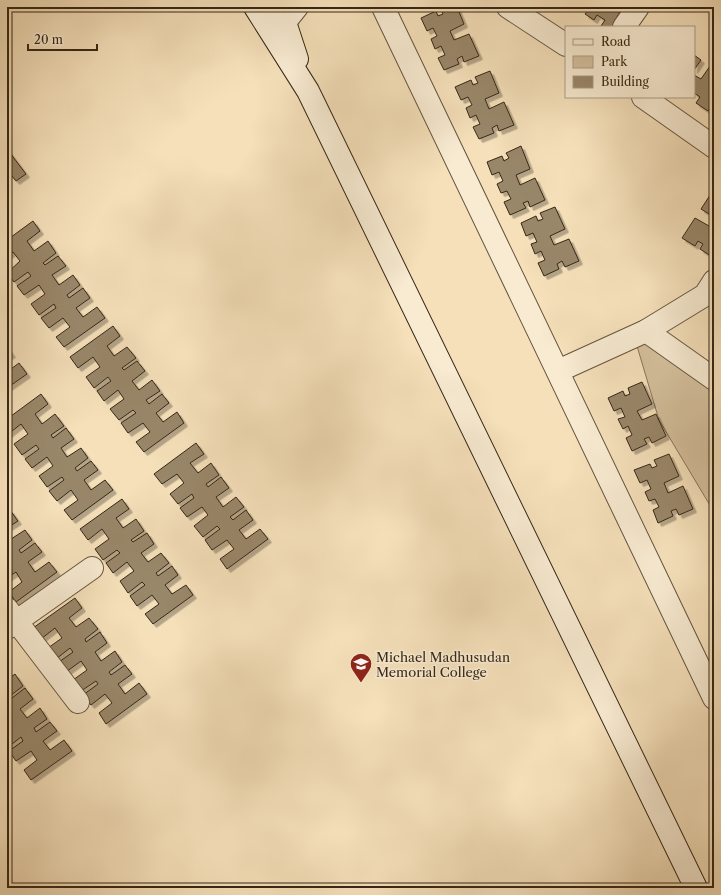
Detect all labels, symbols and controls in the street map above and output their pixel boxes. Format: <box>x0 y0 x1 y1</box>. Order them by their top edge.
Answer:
scale bar <box>28 26 97 52</box>
legend <box>565 26 695 98</box>
text: 20 m <box>34 32 63 47</box>
text: Road <box>601 34 631 49</box>
text: Park <box>601 54 628 69</box>
text: Building <box>601 74 649 89</box>
place label: Michael Madhusudan Memorial College <box>376 649 510 680</box>
school or university icon: Michael Madhusudan Memorial College <box>348 651 374 684</box>

